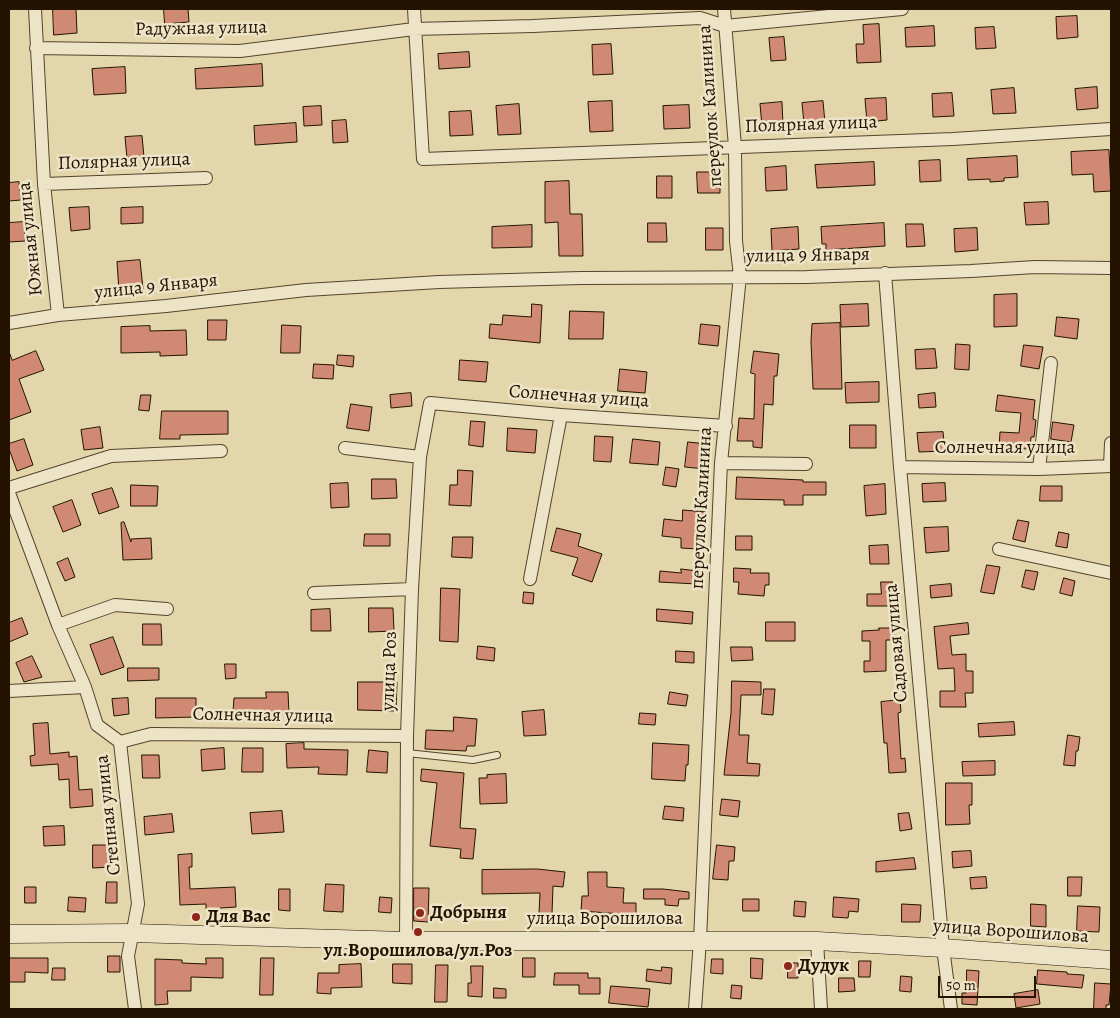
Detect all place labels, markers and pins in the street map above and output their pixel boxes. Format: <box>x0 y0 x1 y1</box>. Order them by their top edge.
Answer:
place label: Добрыня <box>430 902 507 924</box>
place label: Для Вас <box>206 906 271 928</box>
marker: Добрыня <box>414 907 426 919</box>
marker: Для Вас <box>190 911 202 923</box>
marker: ул.Ворошилова/ул.Роз <box>412 926 424 938</box>
place label: ул.Ворошилова/ул.Роз <box>324 940 512 962</box>
place label: Дудук <box>798 955 849 977</box>
marker: Дудук <box>782 960 794 972</box>

